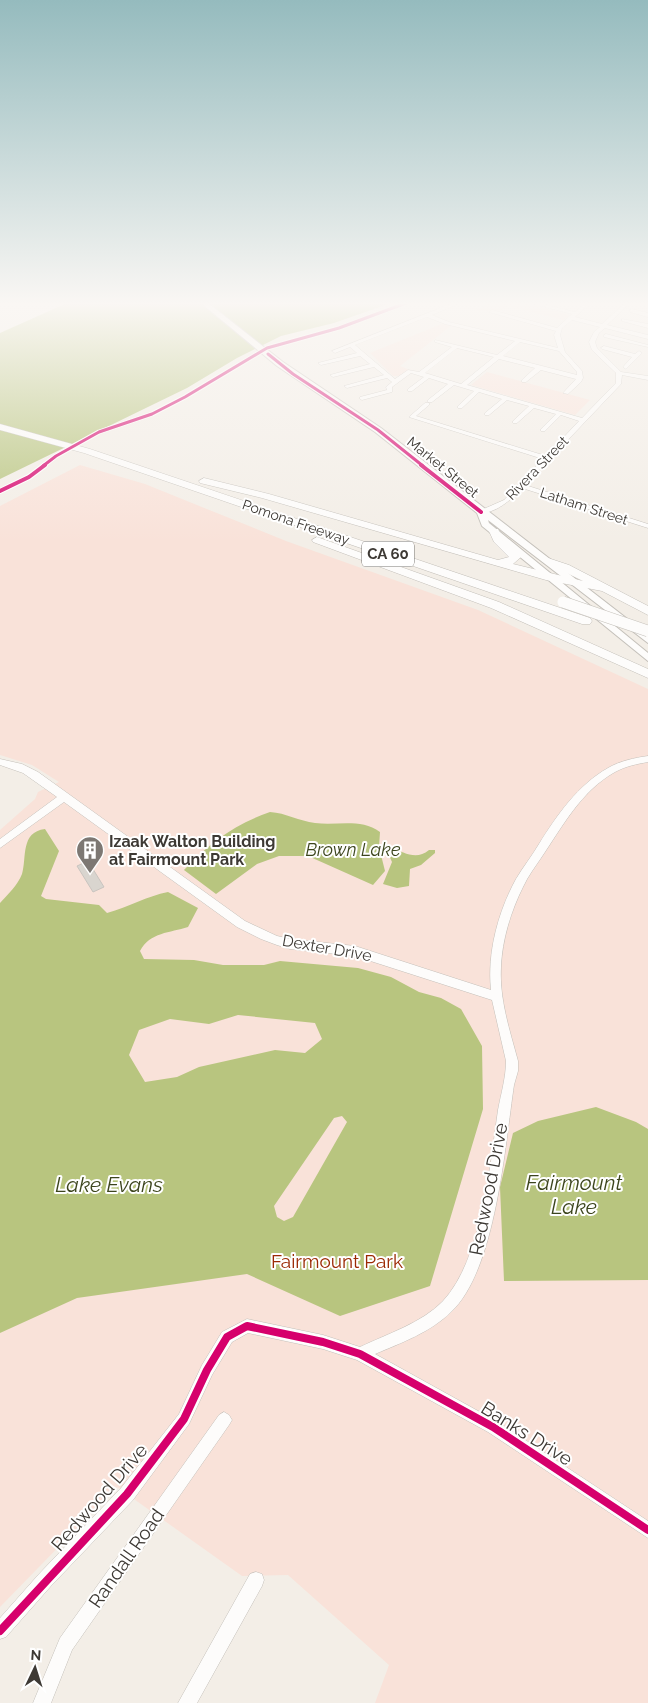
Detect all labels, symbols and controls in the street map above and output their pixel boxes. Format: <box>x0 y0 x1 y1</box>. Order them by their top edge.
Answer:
street label: Market Street <box>404 433 482 501</box>
street label: Rivera Street <box>503 433 572 503</box>
street label: Latham Street <box>538 484 630 528</box>
street label: Pomona Freeway <box>240 496 352 548</box>
road number: CA 60 <box>362 542 414 566</box>
place label: Izaak Walton Building at Fairmount Park <box>109 832 275 869</box>
building icon: Izaak Walton Building at Fairmount Park <box>75 835 105 874</box>
water label: Brown Lake <box>305 839 401 860</box>
street label: Dexter Drive <box>281 931 373 965</box>
street label: Redwood Drive <box>464 1121 512 1257</box>
water label: Fairmount Lake <box>526 1170 622 1219</box>
water label: Lake Evans <box>55 1172 163 1197</box>
park label: Fairmount Park <box>271 1250 403 1272</box>
street label: Banks Drive <box>477 1396 577 1470</box>
street label: Redwood Drive <box>46 1439 152 1555</box>
street label: Randall Road <box>84 1504 168 1612</box>
north arrow <box>10 1643 60 1693</box>
text: N <box>30 1647 42 1663</box>

